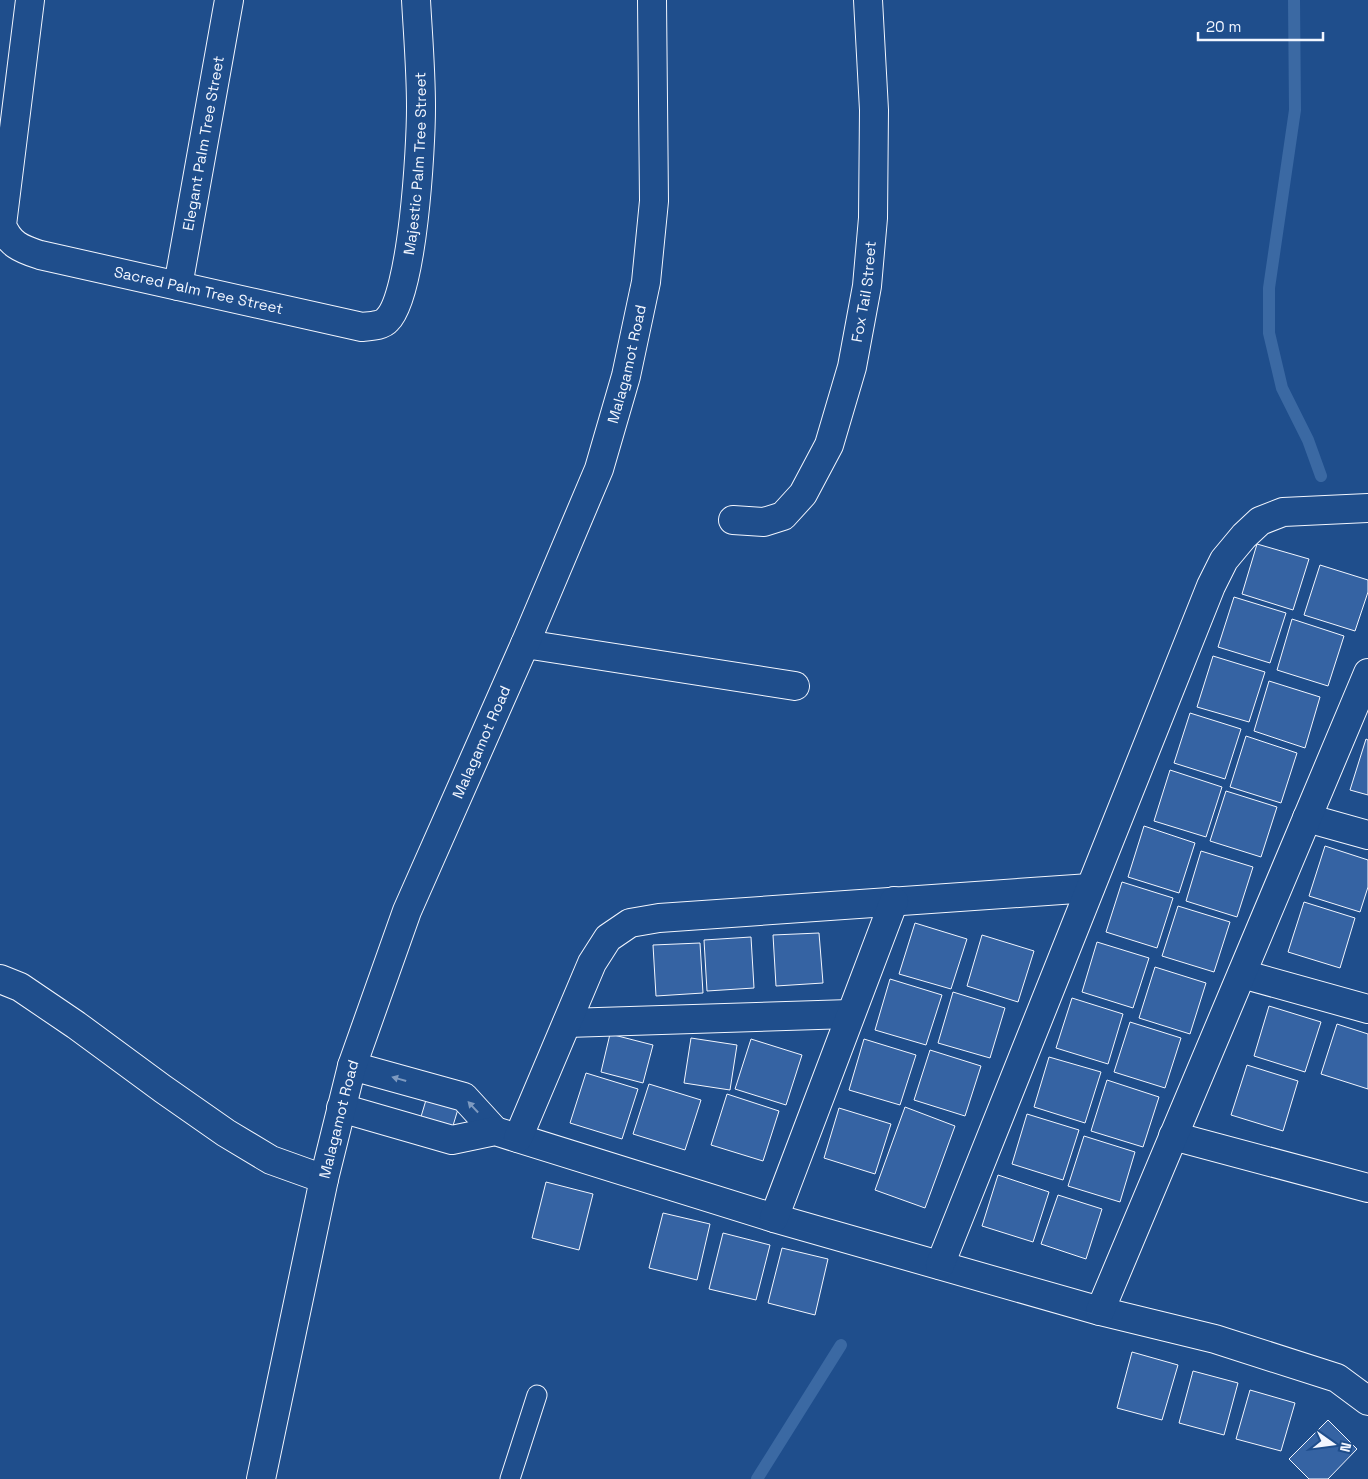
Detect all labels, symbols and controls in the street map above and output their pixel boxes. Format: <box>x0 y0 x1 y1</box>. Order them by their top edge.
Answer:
scale bar <box>1198 10 1323 42</box>
text: 20 m <box>1206 17 1241 36</box>
street label: Elegant Palm Tree Street <box>178 54 228 232</box>
street label: Majestic Palm Tree Street <box>399 72 430 256</box>
street label: Fox Tail Street <box>847 240 880 344</box>
street label: Sacred Palm Tree Street <box>113 262 285 318</box>
street label: Malagamot Road <box>603 303 650 426</box>
street label: Malagamot Road <box>448 683 514 801</box>
street label: Malagamot Road <box>314 1057 362 1180</box>
one-way arrow <box>391 1074 406 1082</box>
one-way arrow <box>467 1101 479 1113</box>
north arrow <box>1308 1419 1358 1469</box>
text: N <box>1336 1440 1355 1454</box>

